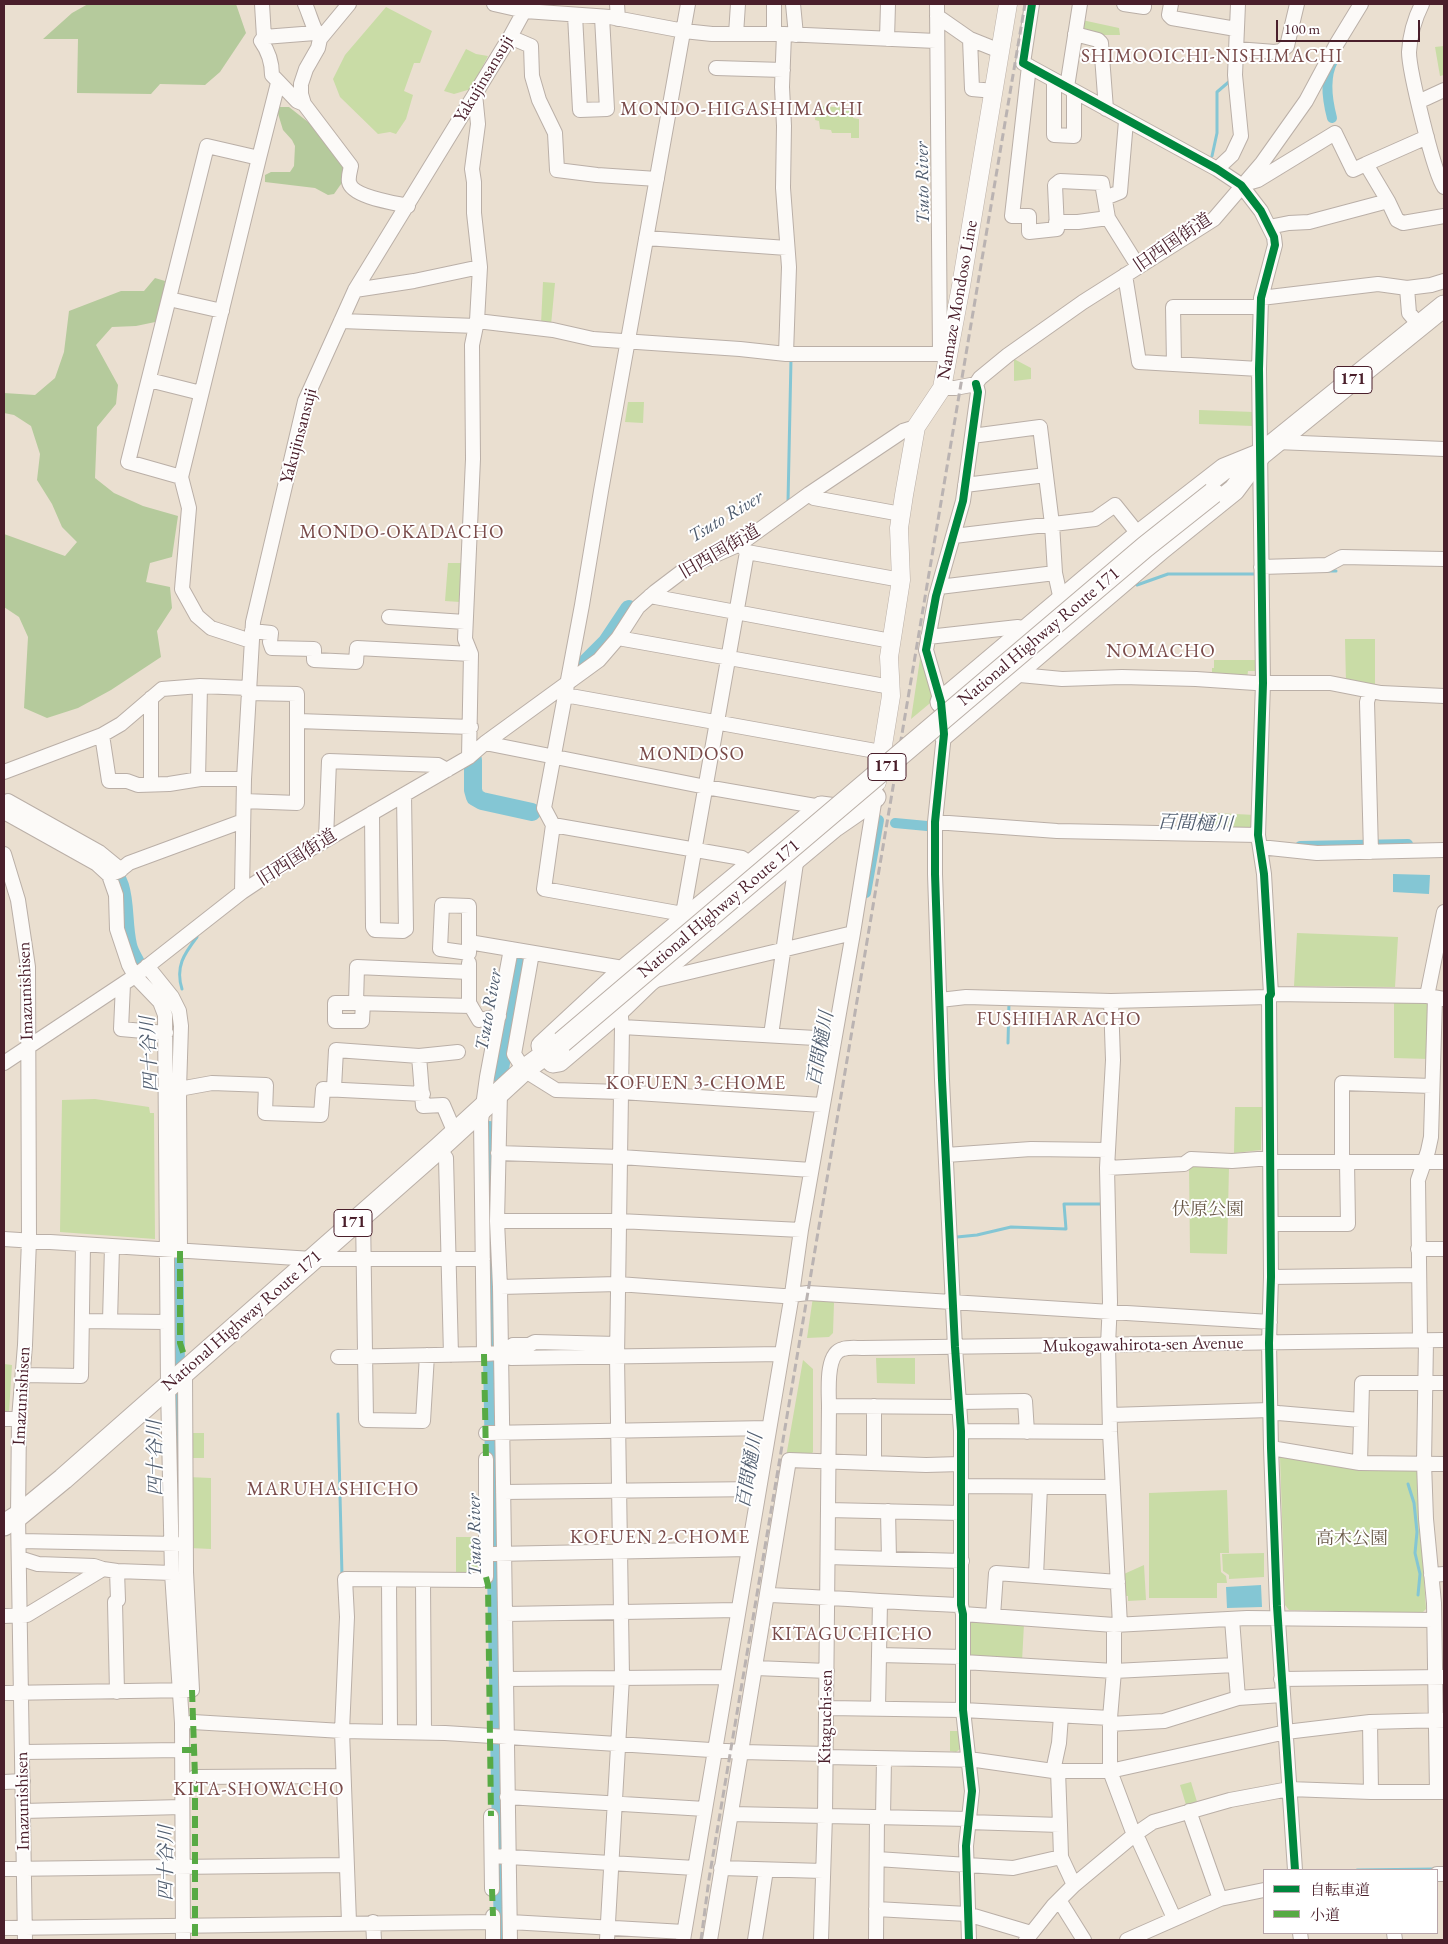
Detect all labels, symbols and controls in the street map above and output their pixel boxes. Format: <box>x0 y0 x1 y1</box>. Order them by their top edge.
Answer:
scale bar <box>1278 10 1422 42</box>
text: 100 m <box>1284 19 1320 38</box>
street label: Yakujinsansuji <box>450 31 518 127</box>
district label: SHIMOOICHI-NISHIMACHI <box>1078 46 1346 68</box>
district label: MONDO-HIGASHIMACHI <box>618 99 866 121</box>
water label: Tsuto River <box>911 141 935 225</box>
street label: 旧西国街道 <box>1130 209 1216 277</box>
street label: Namaze Mondoso Line <box>933 218 983 382</box>
road number: 171 <box>1334 366 1372 394</box>
street label: Yakujinsansuji <box>276 386 322 486</box>
water label: Tsuto River <box>685 486 767 548</box>
street label: 旧西国街道 <box>676 520 764 584</box>
district label: MONDO-OKADACHO <box>298 522 506 544</box>
street label: National Highway Route 171 <box>954 563 1124 711</box>
district label: NOMACHO <box>1105 641 1217 663</box>
district label: MONDOSO <box>638 744 746 766</box>
road number: 171 <box>868 754 906 780</box>
water label: 百間樋川 <box>1157 811 1233 837</box>
street label: 旧西国街道 <box>253 825 341 891</box>
street label: National Highway Route 171 <box>634 835 804 983</box>
street label: Imazunishisen <box>13 941 39 1041</box>
water label: Tsuto River <box>471 967 507 1053</box>
district label: FUSHIHARACHO <box>975 1009 1143 1031</box>
water label: 百間樋川 <box>803 1010 839 1088</box>
water label: 四十谷川 <box>137 1015 163 1093</box>
district label: KOFUEN 3-CHOME <box>604 1073 788 1095</box>
park label: 伏原公園 <box>1172 1199 1244 1221</box>
road number: 171 <box>334 1210 372 1236</box>
street label: National Highway Route 171 <box>158 1246 326 1396</box>
street label: Mukogawahirota-sen Avenue <box>1042 1332 1244 1358</box>
street label: Imazunishisen <box>9 1346 35 1446</box>
water label: 四十谷川 <box>144 1420 168 1496</box>
water label: 百間樋川 <box>732 1432 768 1510</box>
district label: MARUHASHICHO <box>245 1479 421 1501</box>
water label: Tsuto River <box>463 1493 487 1577</box>
district label: KOFUEN 2-CHOME <box>568 1527 752 1549</box>
park label: 高木公園 <box>1316 1528 1388 1550</box>
district label: KITAGUCHICHO <box>770 1624 934 1646</box>
street label: Kitaguchi-sen <box>814 1669 838 1765</box>
street label: Imazunishisen <box>11 1751 35 1851</box>
district label: KITA-SHOWACHO <box>172 1779 346 1801</box>
water label: 四十谷川 <box>156 1825 178 1901</box>
legend <box>1263 1869 1438 1934</box>
text: 自転車道 <box>1310 1880 1370 1899</box>
text: 小道 <box>1310 1905 1340 1924</box>

